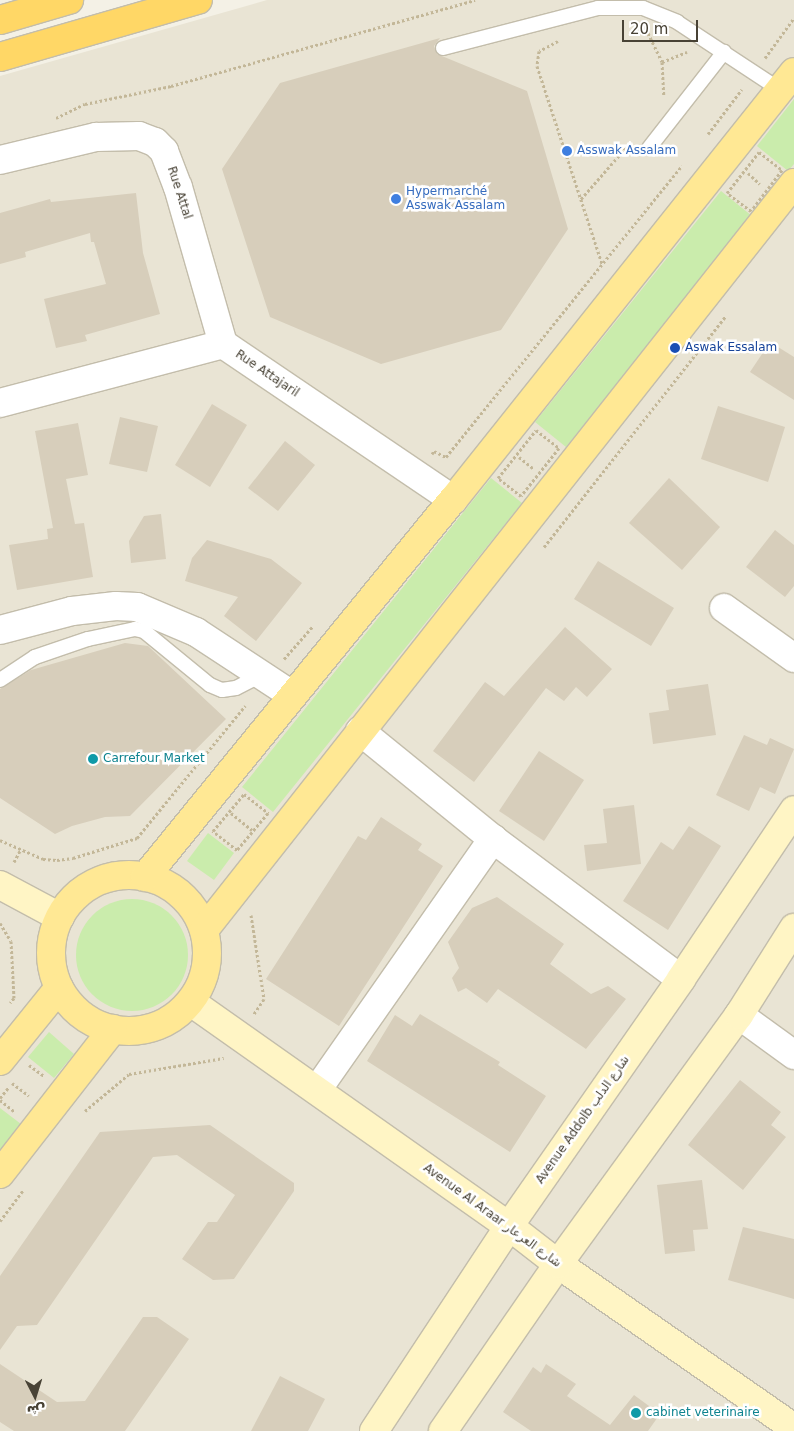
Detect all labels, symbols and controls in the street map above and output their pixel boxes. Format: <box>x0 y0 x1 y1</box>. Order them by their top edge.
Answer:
scale bar <box>624 10 700 42</box>
text: 20 m <box>630 20 668 38</box>
place label: Asswak Assalam <box>577 144 676 158</box>
marker: Asswak Assalam <box>561 145 573 157</box>
street label: Rue Attal <box>164 165 194 221</box>
place label: Hypermarché Asswak Assalam <box>406 185 505 213</box>
marker: Hypermarché Asswak Assalam <box>390 193 402 205</box>
place label: Aswak Essalam <box>685 341 777 355</box>
marker: Aswak Essalam <box>669 342 681 354</box>
street label: Rue Attajaril <box>232 347 302 401</box>
place label: Carrefour Market <box>103 752 205 766</box>
marker: Carrefour Market <box>87 753 99 765</box>
street label: Avenue Addolb شارع الدلب <box>533 1053 633 1187</box>
street label: Avenue Al Araar شارع العرعار <box>420 1161 564 1271</box>
north arrow <box>10 1371 60 1421</box>
text: ش <box>26 1402 47 1420</box>
place label: cabinet veterinaire <box>646 1406 760 1420</box>
marker: cabinet veterinaire <box>630 1407 642 1419</box>

